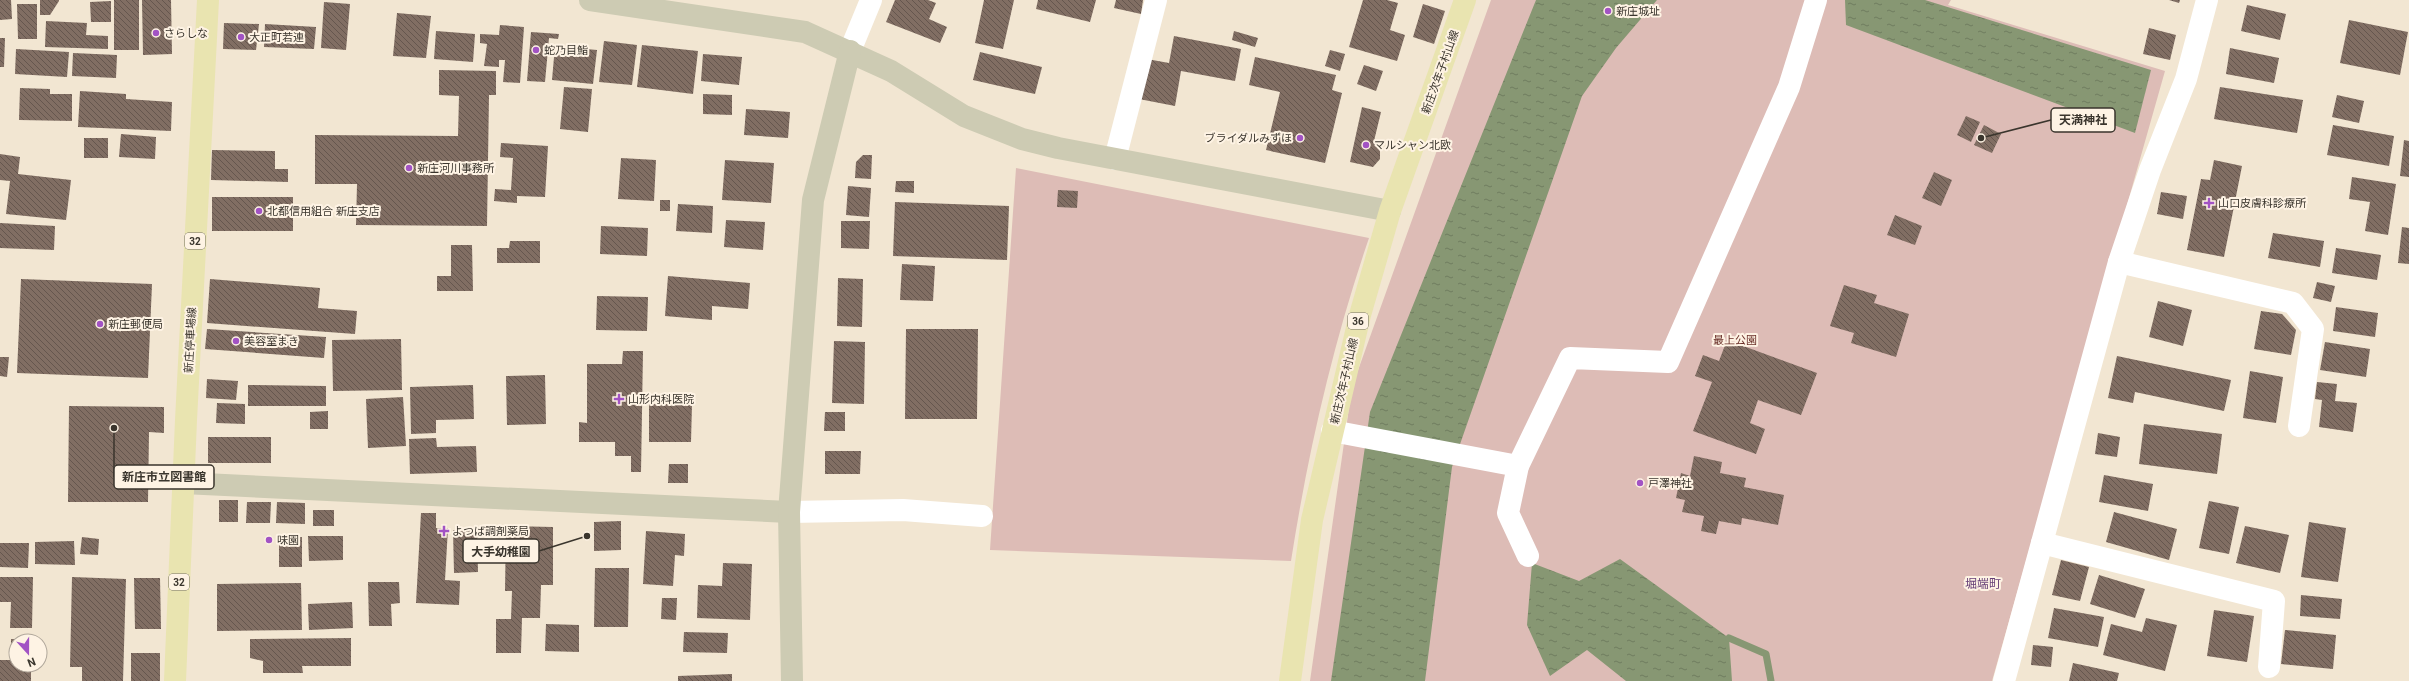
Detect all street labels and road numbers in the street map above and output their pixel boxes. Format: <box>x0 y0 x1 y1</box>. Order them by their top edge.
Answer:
street label: 新庄次年子村山線 <box>1419 29 1462 116</box>
road number: 32 <box>185 233 205 249</box>
street label: 新庄停車場線 <box>182 307 199 373</box>
road number: 36 <box>1348 313 1368 329</box>
street label: 新庄次年子村山線 <box>1328 337 1361 425</box>
road number: 32 <box>169 574 189 590</box>

